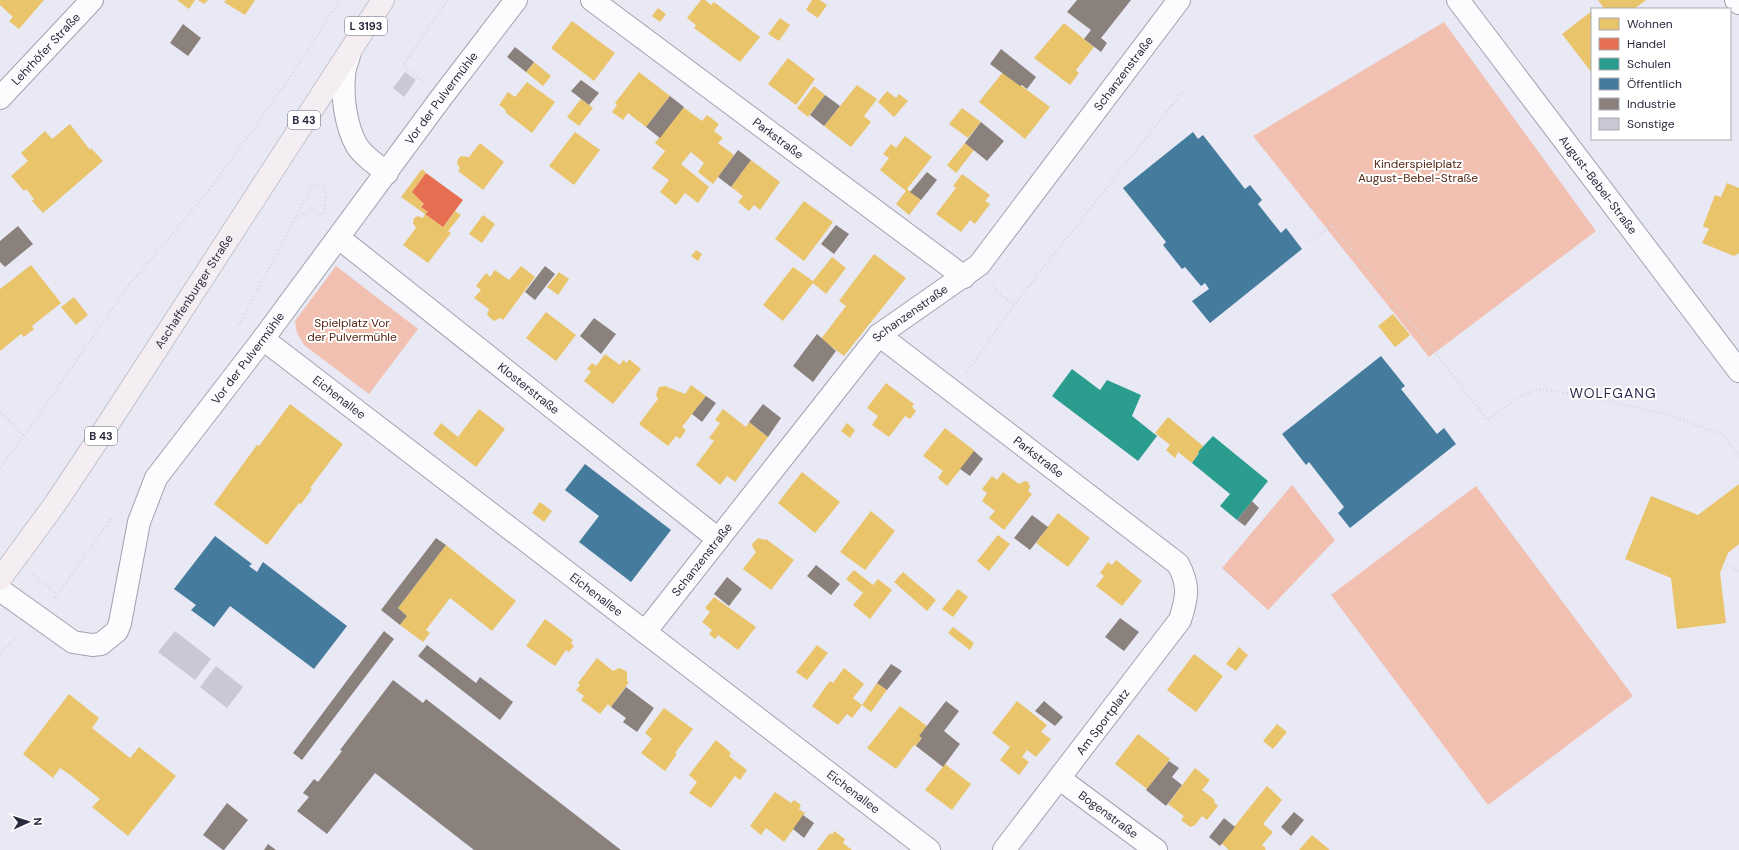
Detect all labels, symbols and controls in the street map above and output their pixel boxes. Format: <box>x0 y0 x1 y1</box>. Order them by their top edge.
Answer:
legend <box>1591 8 1731 140</box>
street label: Lehrhöfer Straße <box>8 9 84 89</box>
text: Wohnen <box>1627 16 1673 32</box>
road number: L 3193 <box>345 17 387 35</box>
street label: Schanzenstraße <box>1090 33 1157 114</box>
text: Handel <box>1627 36 1666 52</box>
street label: Vor der Pulvermühle <box>401 49 481 148</box>
text: Schulen <box>1627 56 1671 72</box>
text: Öffentlich <box>1627 76 1682 92</box>
text: Industrie <box>1627 96 1676 112</box>
road number: B 43 <box>288 111 320 129</box>
street label: Parkstraße <box>749 114 807 163</box>
text: Sonstige <box>1627 116 1675 132</box>
street label: August-Bebel-Straße <box>1555 132 1641 238</box>
park label: Kinderspielplatz August-Bebel-Straße <box>1358 156 1478 186</box>
street label: Aschaffenburger Straße <box>151 231 237 352</box>
street label: Schanzenstraße <box>868 281 951 345</box>
street label: Vor der Pulvermühle <box>208 309 288 408</box>
park label: Spielplatz Vor der Pulvermühle <box>307 315 397 345</box>
street label: Klosterstraße <box>494 359 563 418</box>
street label: Eichenallee <box>309 372 369 423</box>
district label: WOLFGANG <box>1569 384 1657 402</box>
road number: B 43 <box>85 427 117 445</box>
street label: Parkstraße <box>1010 433 1067 482</box>
street label: Schanzenstraße <box>668 520 736 600</box>
street label: Eichenallee <box>566 569 626 620</box>
street label: Am Sportplatz <box>1073 686 1133 758</box>
street label: Eichenallee <box>824 766 883 817</box>
street label: Bogenstraße <box>1075 787 1141 842</box>
north arrow <box>8 802 48 842</box>
text: N <box>31 817 45 826</box>

